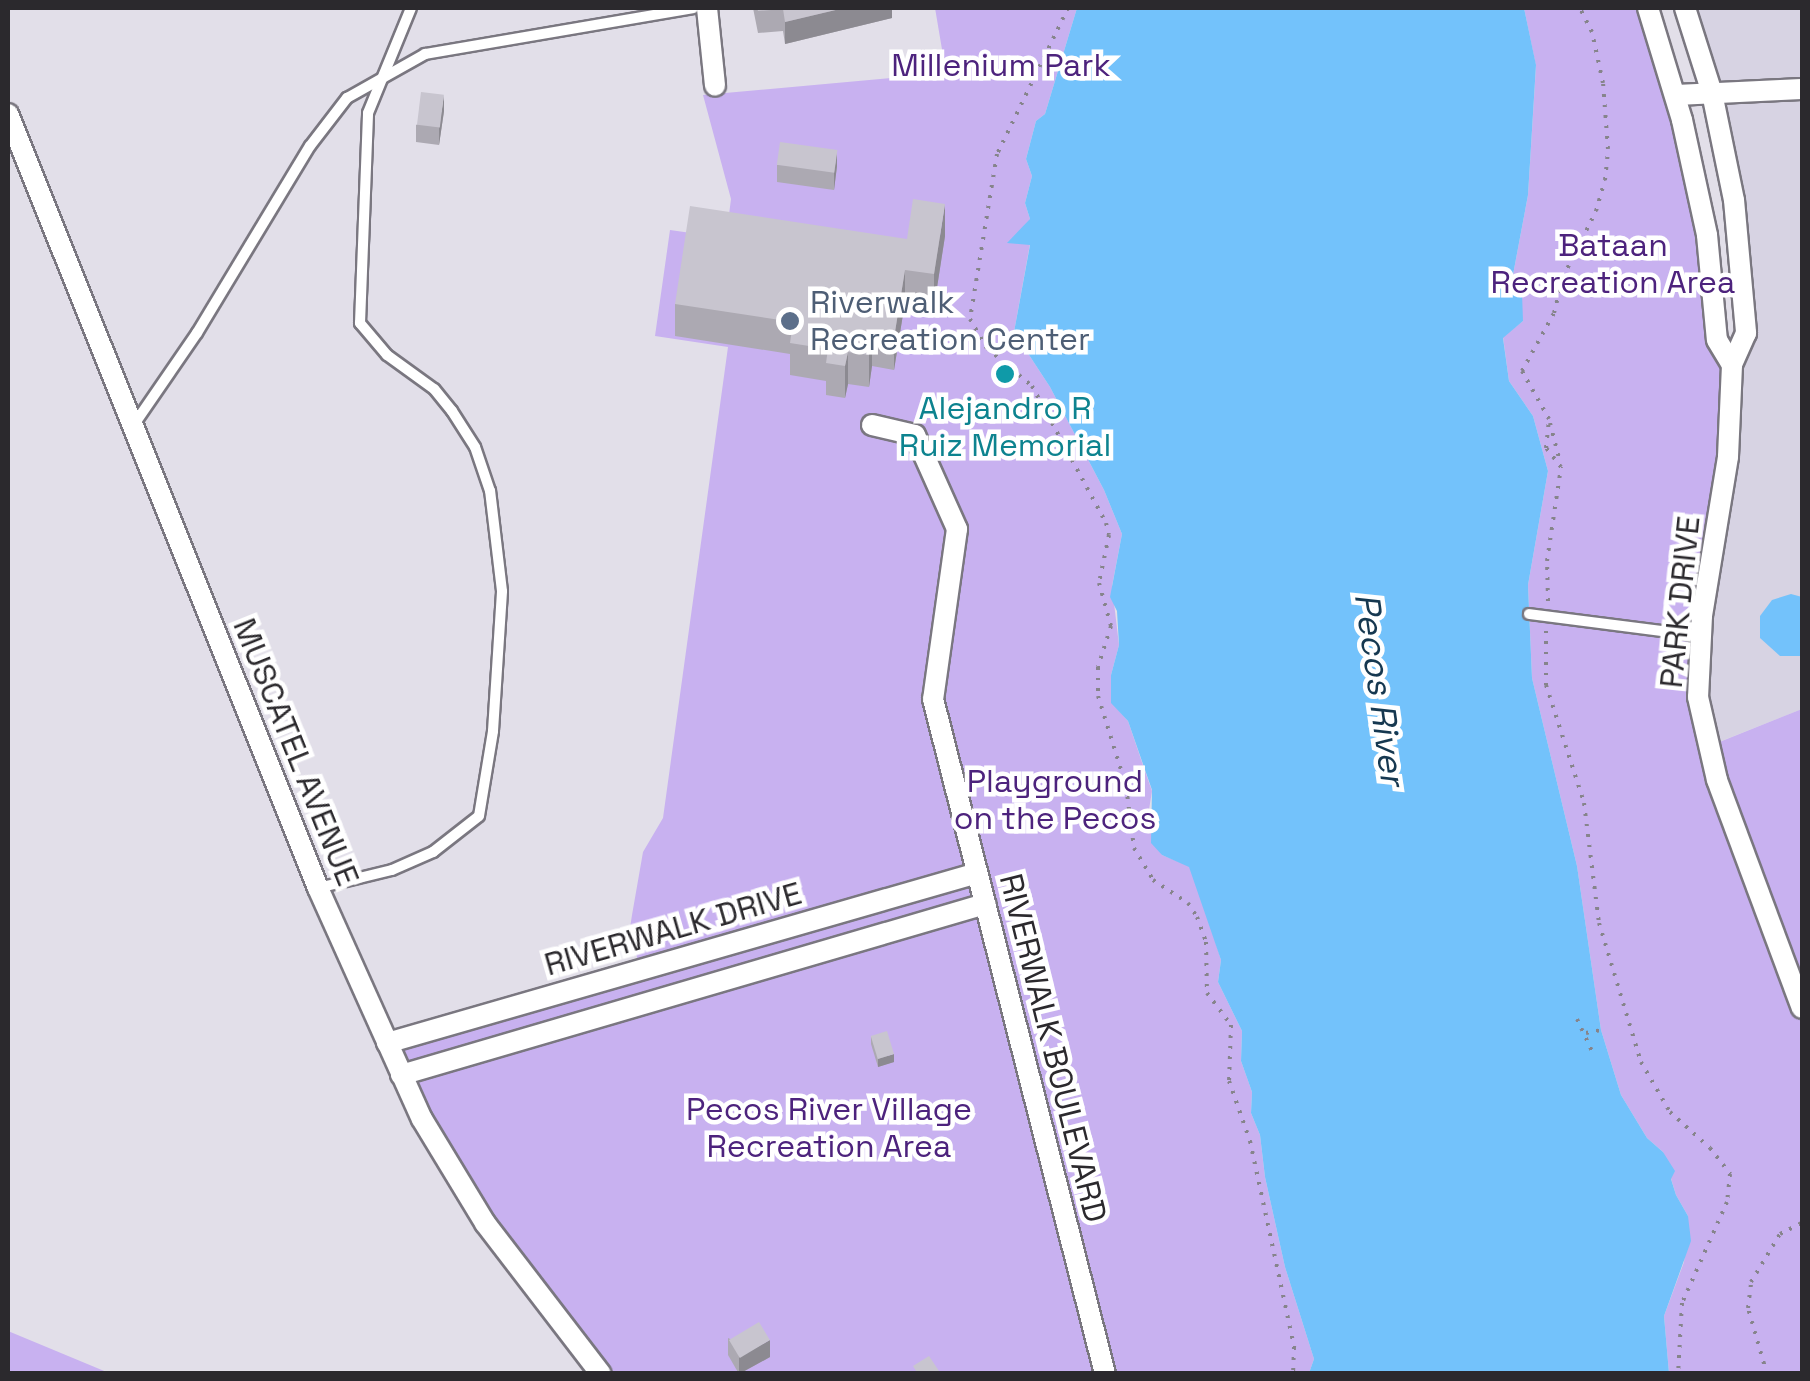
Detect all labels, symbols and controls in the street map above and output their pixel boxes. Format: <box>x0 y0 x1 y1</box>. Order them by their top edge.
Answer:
park label: Millenium Park <box>891 46 1111 84</box>
park label: Bataan Recreation Area <box>1490 227 1736 302</box>
place label: Riverwalk Recreation Center <box>810 284 1090 359</box>
marker: Riverwalk Recreation Center <box>779 310 801 332</box>
marker: Alejandro R Ruiz Memorial <box>994 363 1016 385</box>
place label: Alejandro R Ruiz Memorial <box>899 390 1111 465</box>
street label: PARK DRIVE <box>1652 514 1708 690</box>
water label: Pecos River <box>1346 590 1414 788</box>
street label: MUSCATEL AVENUE <box>225 612 367 892</box>
park label: Playground on the Pecos <box>954 763 1156 838</box>
street label: RIVERWALK BOULEVARD <box>991 870 1115 1226</box>
street label: RIVERWALK DRIVE <box>540 874 806 984</box>
park label: Pecos River Village Recreation Area <box>686 1091 972 1166</box>

